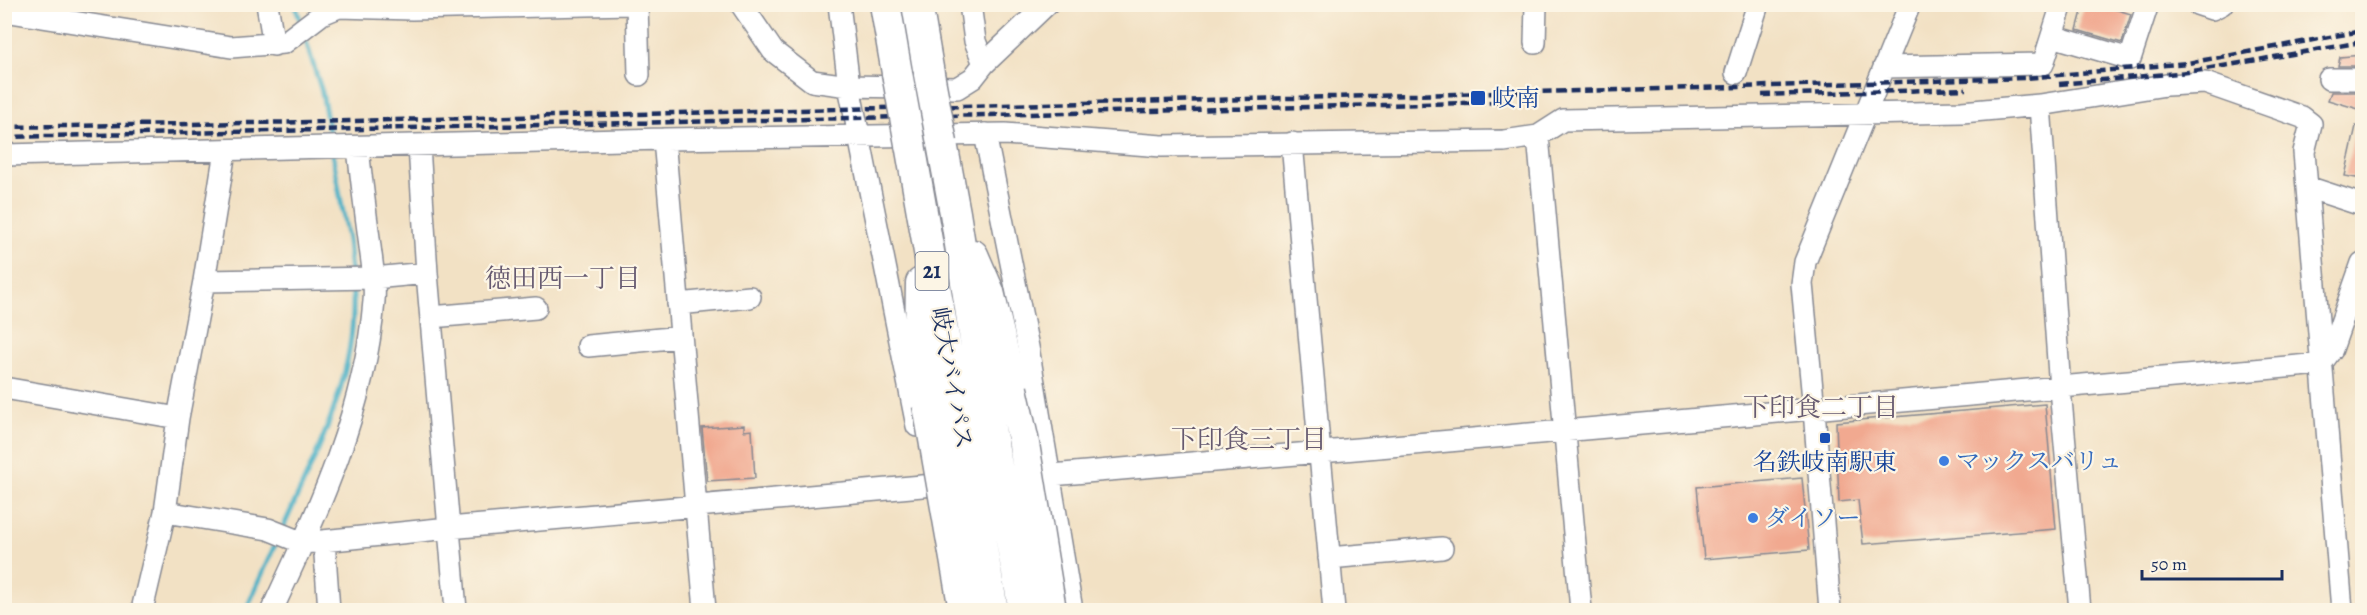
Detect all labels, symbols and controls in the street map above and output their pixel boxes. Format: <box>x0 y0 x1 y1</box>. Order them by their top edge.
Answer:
place label: 岐南 <box>1492 82 1540 114</box>
marker: 岐南 <box>1469 89 1487 107</box>
road number: 21 <box>916 252 948 290</box>
district label: 徳田西一丁目 <box>485 261 641 296</box>
street label: 岐大バイパス <box>924 305 980 451</box>
district label: 下印食二丁目 <box>1743 390 1899 425</box>
district label: 下印食三丁目 <box>1171 422 1327 457</box>
marker: 名鉄岐南駅東 <box>1818 431 1832 445</box>
place label: マックスバリュ <box>1956 445 2122 477</box>
place label: 名鉄岐南駅東 <box>1753 446 1897 478</box>
marker: マックスバリュ <box>1937 454 1951 468</box>
place label: ダイソー <box>1765 502 1861 534</box>
marker: ダイソー <box>1746 511 1760 525</box>
scale bar <box>2142 543 2282 581</box>
text: 50 m <box>2151 552 2187 576</box>

